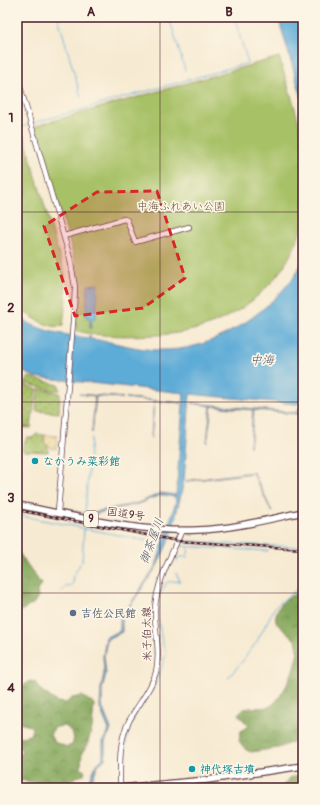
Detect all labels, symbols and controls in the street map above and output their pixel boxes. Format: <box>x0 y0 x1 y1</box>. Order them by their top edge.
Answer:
text: A <box>87 4 96 20</box>
text: B <box>225 4 233 20</box>
text: 1 <box>8 110 14 126</box>
park label: 中海ふれあい公園 <box>137 200 225 213</box>
text: 2 <box>7 300 15 316</box>
water label: 中海 <box>250 353 275 368</box>
place label: なかうみ菜彩館 <box>43 455 120 468</box>
marker: なかうみ菜彩館 <box>30 456 40 466</box>
text: 3 <box>7 490 15 506</box>
street label: 国道9号 <box>106 505 146 523</box>
road number: 9 <box>84 511 98 527</box>
water label: 御茶屋川 <box>137 516 167 566</box>
street label: 米子伯太線 <box>140 606 154 662</box>
place label: 吉佐公民館 <box>81 607 136 620</box>
marker: 吉佐公民館 <box>68 608 78 618</box>
text: 4 <box>7 680 15 696</box>
place label: 神代塚古墳 <box>200 763 255 776</box>
marker: 神代塚古墳 <box>187 764 197 774</box>

